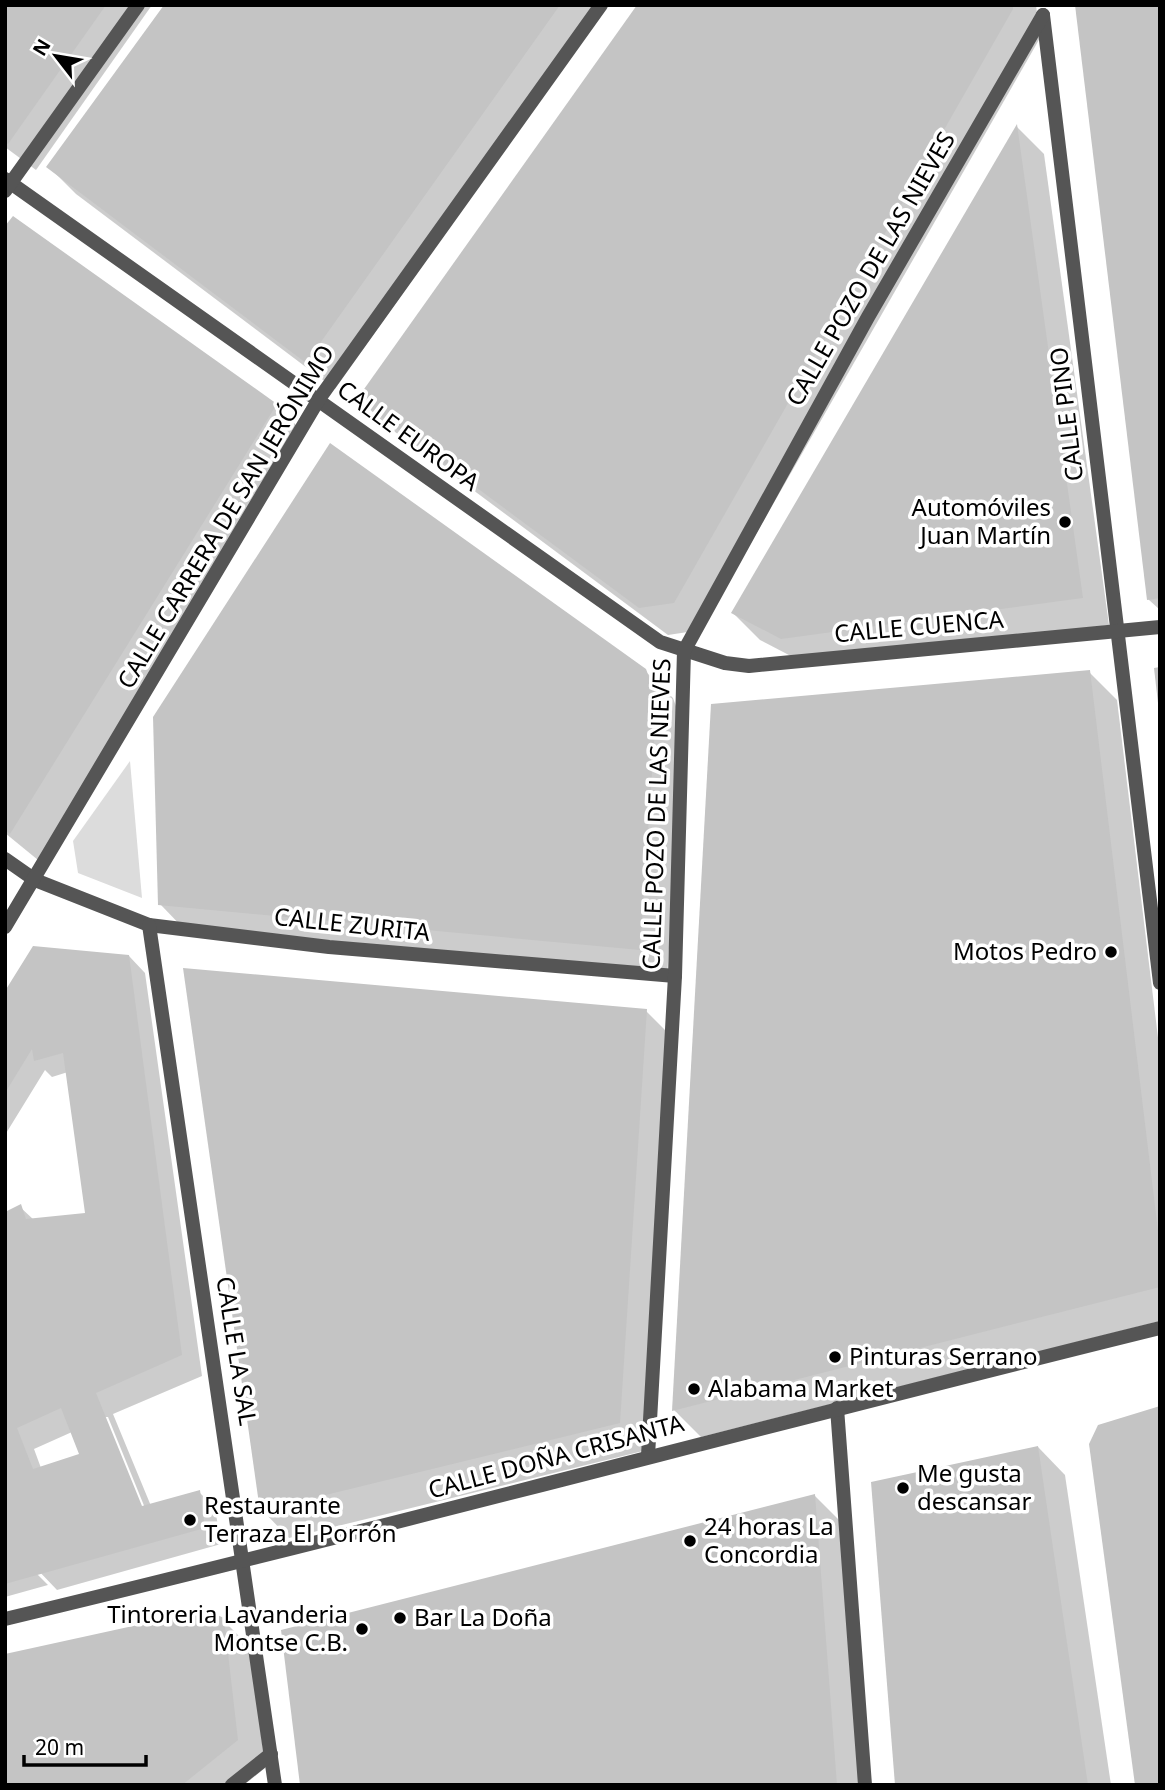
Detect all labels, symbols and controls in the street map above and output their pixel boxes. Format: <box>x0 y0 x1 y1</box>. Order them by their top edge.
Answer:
north arrow <box>21 21 91 91</box>
text: N <box>26 34 57 61</box>
street label: CALLE POZO DE LAS NIEVES <box>777 125 962 412</box>
street label: CALLE CARRERA DE SAN JERÓNIMO <box>109 338 341 694</box>
street label: CALLE PINO <box>1041 345 1090 483</box>
street label: CALLE EUROPA <box>331 372 487 498</box>
place label: Automóviles Juan Martín <box>912 490 1051 551</box>
marker: Automóviles Juan Martín <box>1057 514 1073 530</box>
street label: CALLE CUENCA <box>833 602 1006 649</box>
street label: CALLE POZO DE LAS NIEVES <box>634 658 677 970</box>
street label: CALLE ZURITA <box>273 899 432 948</box>
place label: Motos Pedro <box>953 934 1097 967</box>
marker: Motos Pedro <box>1103 944 1119 960</box>
street label: CALLE LA SAL <box>209 1274 266 1428</box>
place label: Pinturas Serrano <box>849 1339 1038 1372</box>
marker: Pinturas Serrano <box>827 1349 843 1365</box>
place label: Alabama Market <box>708 1371 894 1404</box>
marker: Alabama Market <box>686 1381 702 1397</box>
street label: CALLE DOÑA CRISANTA <box>424 1405 688 1506</box>
place label: Me gusta descansar <box>917 1456 1032 1517</box>
marker: Me gusta descansar <box>895 1480 911 1496</box>
place label: Restaurante Terraza El Porrón <box>204 1488 397 1549</box>
place label: 24 horas La Concordia <box>704 1509 834 1570</box>
marker: Restaurante Terraza El Porrón <box>182 1512 198 1528</box>
marker: 24 horas La Concordia <box>682 1533 698 1549</box>
place label: Tintoreria Lavanderia Montse C.B. <box>107 1597 348 1658</box>
place label: Bar La Doña <box>414 1600 552 1633</box>
marker: Bar La Doña <box>392 1610 408 1626</box>
marker: Tintoreria Lavanderia Montse C.B. <box>354 1621 370 1637</box>
scale bar <box>24 1724 147 1768</box>
text: 20 m <box>35 1733 84 1761</box>

